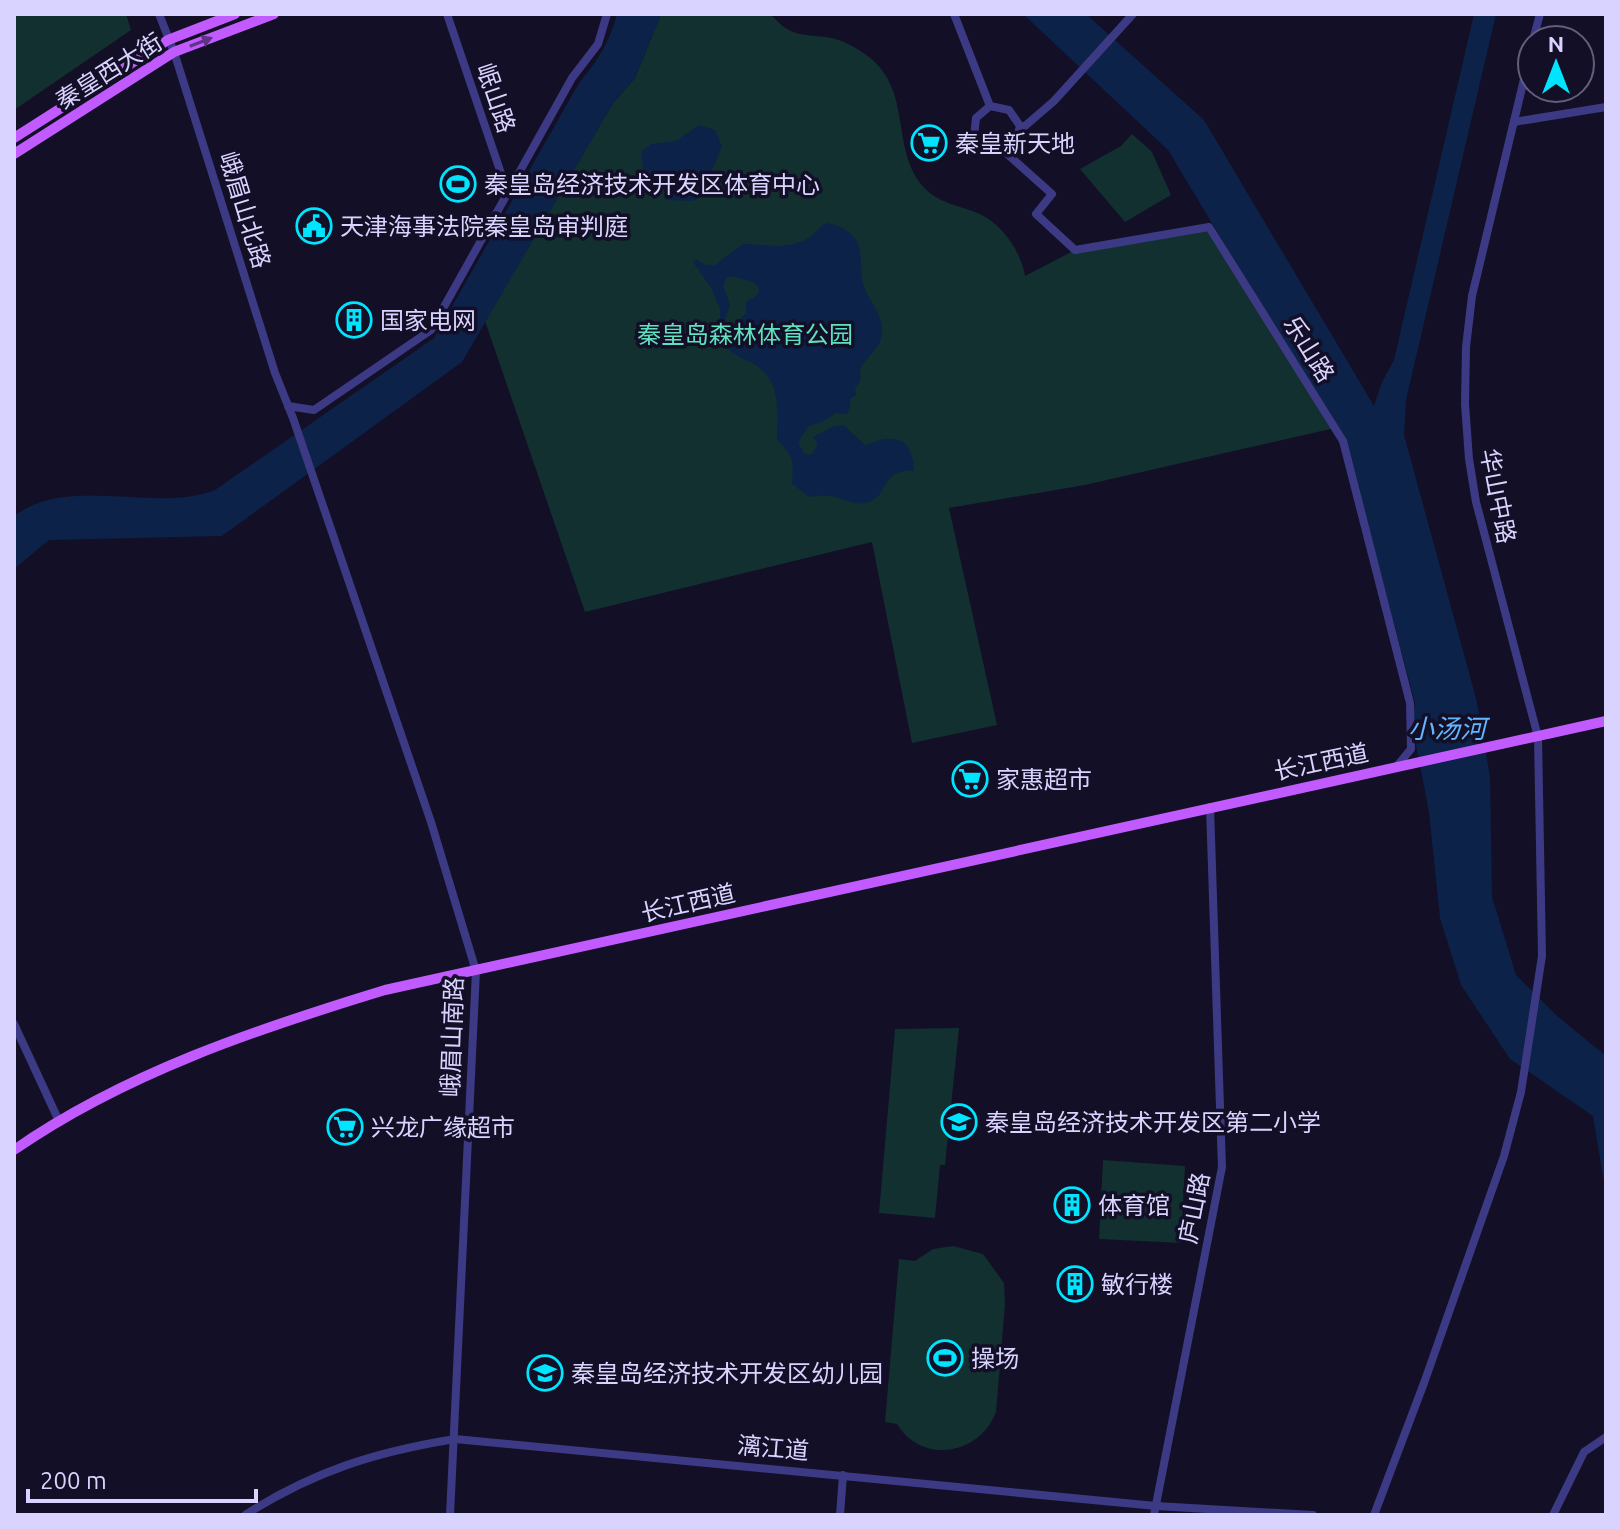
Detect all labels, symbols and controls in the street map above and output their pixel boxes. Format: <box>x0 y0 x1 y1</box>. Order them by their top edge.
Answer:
north arrow <box>1516 24 1596 104</box>
street label: 秦皇西大街 <box>51 28 167 114</box>
text: N <box>1548 31 1564 56</box>
one-way arrow <box>189 35 213 48</box>
street label: 岷山路 <box>472 60 520 136</box>
supermarket icon: 秦皇新天地 <box>910 124 948 162</box>
place label: 秦皇新天地 <box>955 130 1075 157</box>
street label: 峨眉山北路 <box>215 149 275 271</box>
sports icon: 秦皇岛经济技术开发区体育中心 <box>439 165 477 203</box>
place label: 秦皇岛经济技术开发区体育中心 <box>484 171 820 198</box>
public building icon: 天津海事法院秦皇岛审判庭 <box>295 207 333 245</box>
place label: 天津海事法院秦皇岛审判庭 <box>340 213 628 240</box>
building icon: 国家电网 <box>335 301 373 339</box>
place label: 国家电网 <box>380 307 476 334</box>
street label: 乐山路 <box>1278 311 1340 387</box>
park label: 秦皇岛森林体育公园 <box>637 321 853 348</box>
street label: 华山中路 <box>1476 446 1520 546</box>
water label: 小汤河 <box>1408 714 1491 743</box>
street label: 长江西道 <box>1271 739 1371 785</box>
supermarket icon: 家惠超市 <box>951 760 989 798</box>
place label: 家惠超市 <box>996 766 1092 793</box>
street label: 长江西道 <box>638 879 738 927</box>
street label: 峨眉山南路 <box>436 977 468 1097</box>
school or university icon: 秦皇岛经济技术开发区第二小学 <box>940 1103 978 1141</box>
supermarket icon: 兴龙广缘超市 <box>326 1108 364 1146</box>
place label: 秦皇岛经济技术开发区第二小学 <box>985 1109 1321 1136</box>
place label: 兴龙广缘超市 <box>371 1114 515 1141</box>
street label: 庐山路 <box>1174 1170 1214 1246</box>
building icon: 体育馆 <box>1053 1186 1091 1224</box>
place label: 体育馆 <box>1098 1192 1170 1219</box>
building icon: 敏行楼 <box>1056 1265 1094 1303</box>
place label: 敏行楼 <box>1101 1271 1173 1298</box>
sports icon: 操场 <box>926 1339 964 1377</box>
place label: 操场 <box>971 1345 1019 1372</box>
school or university icon: 秦皇岛经济技术开发区幼儿园 <box>526 1354 564 1392</box>
place label: 秦皇岛经济技术开发区幼儿园 <box>571 1360 883 1387</box>
street label: 漓江道 <box>736 1431 810 1465</box>
scale bar <box>28 1453 256 1503</box>
text: 200 m <box>40 1467 107 1494</box>

